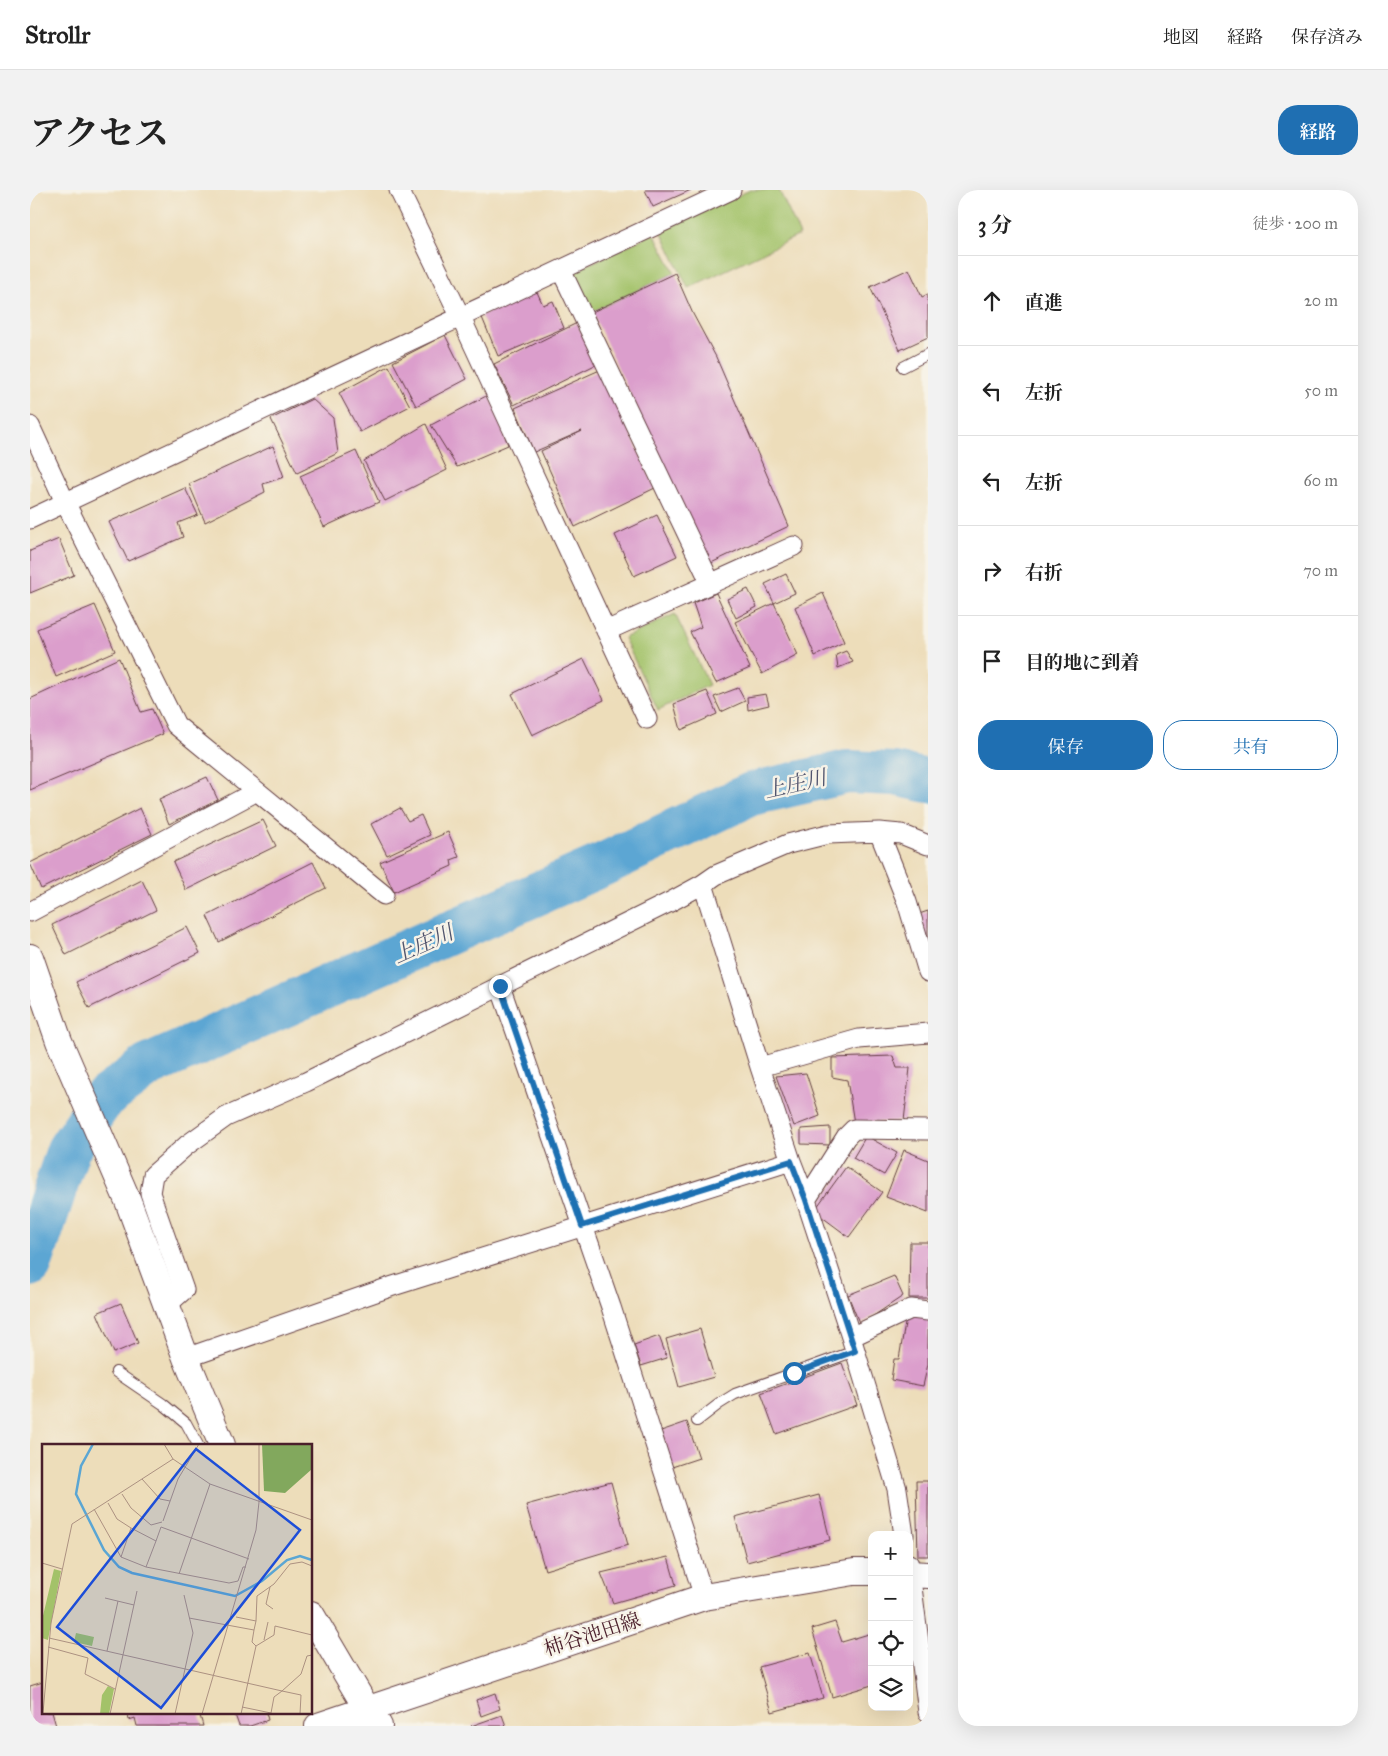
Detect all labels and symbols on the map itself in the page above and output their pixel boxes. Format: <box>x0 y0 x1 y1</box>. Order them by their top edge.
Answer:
water label: 上庄川 <box>761 764 831 804</box>
water label: 上庄川 <box>389 918 459 969</box>
route end <box>489 975 512 998</box>
route start <box>783 1362 806 1385</box>
inset map <box>42 1444 312 1714</box>
street label: 柿谷池田線 <box>541 1607 643 1661</box>

